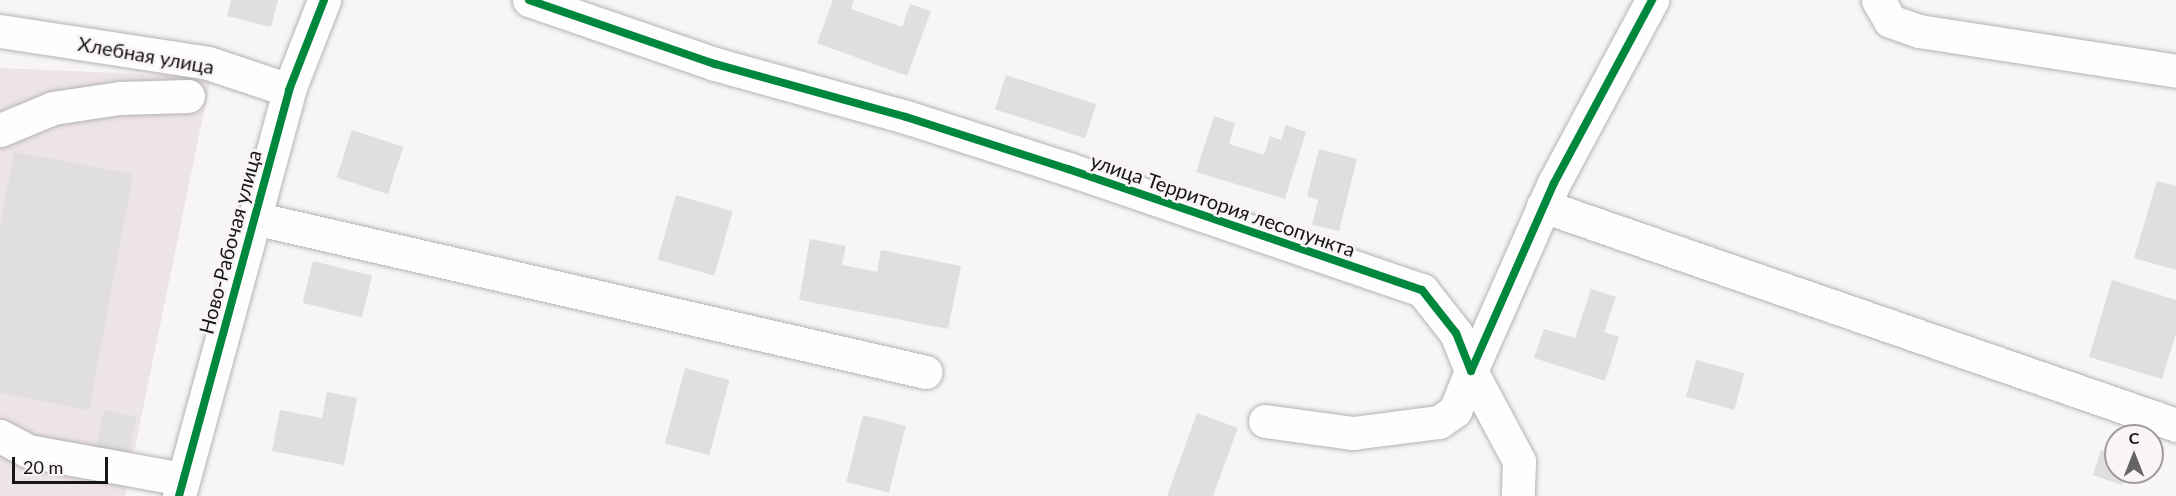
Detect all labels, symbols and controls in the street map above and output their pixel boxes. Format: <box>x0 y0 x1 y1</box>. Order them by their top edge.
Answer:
street label: Хлебная улица <box>76 31 216 79</box>
street label: Ново-Рабочая улица <box>194 147 266 337</box>
street label: улица Территория лесопункта <box>1087 148 1359 262</box>
north arrow <box>2104 424 2164 484</box>
text: С <box>2129 428 2139 447</box>
scale bar <box>15 445 111 483</box>
text: 20 m <box>23 456 63 478</box>

